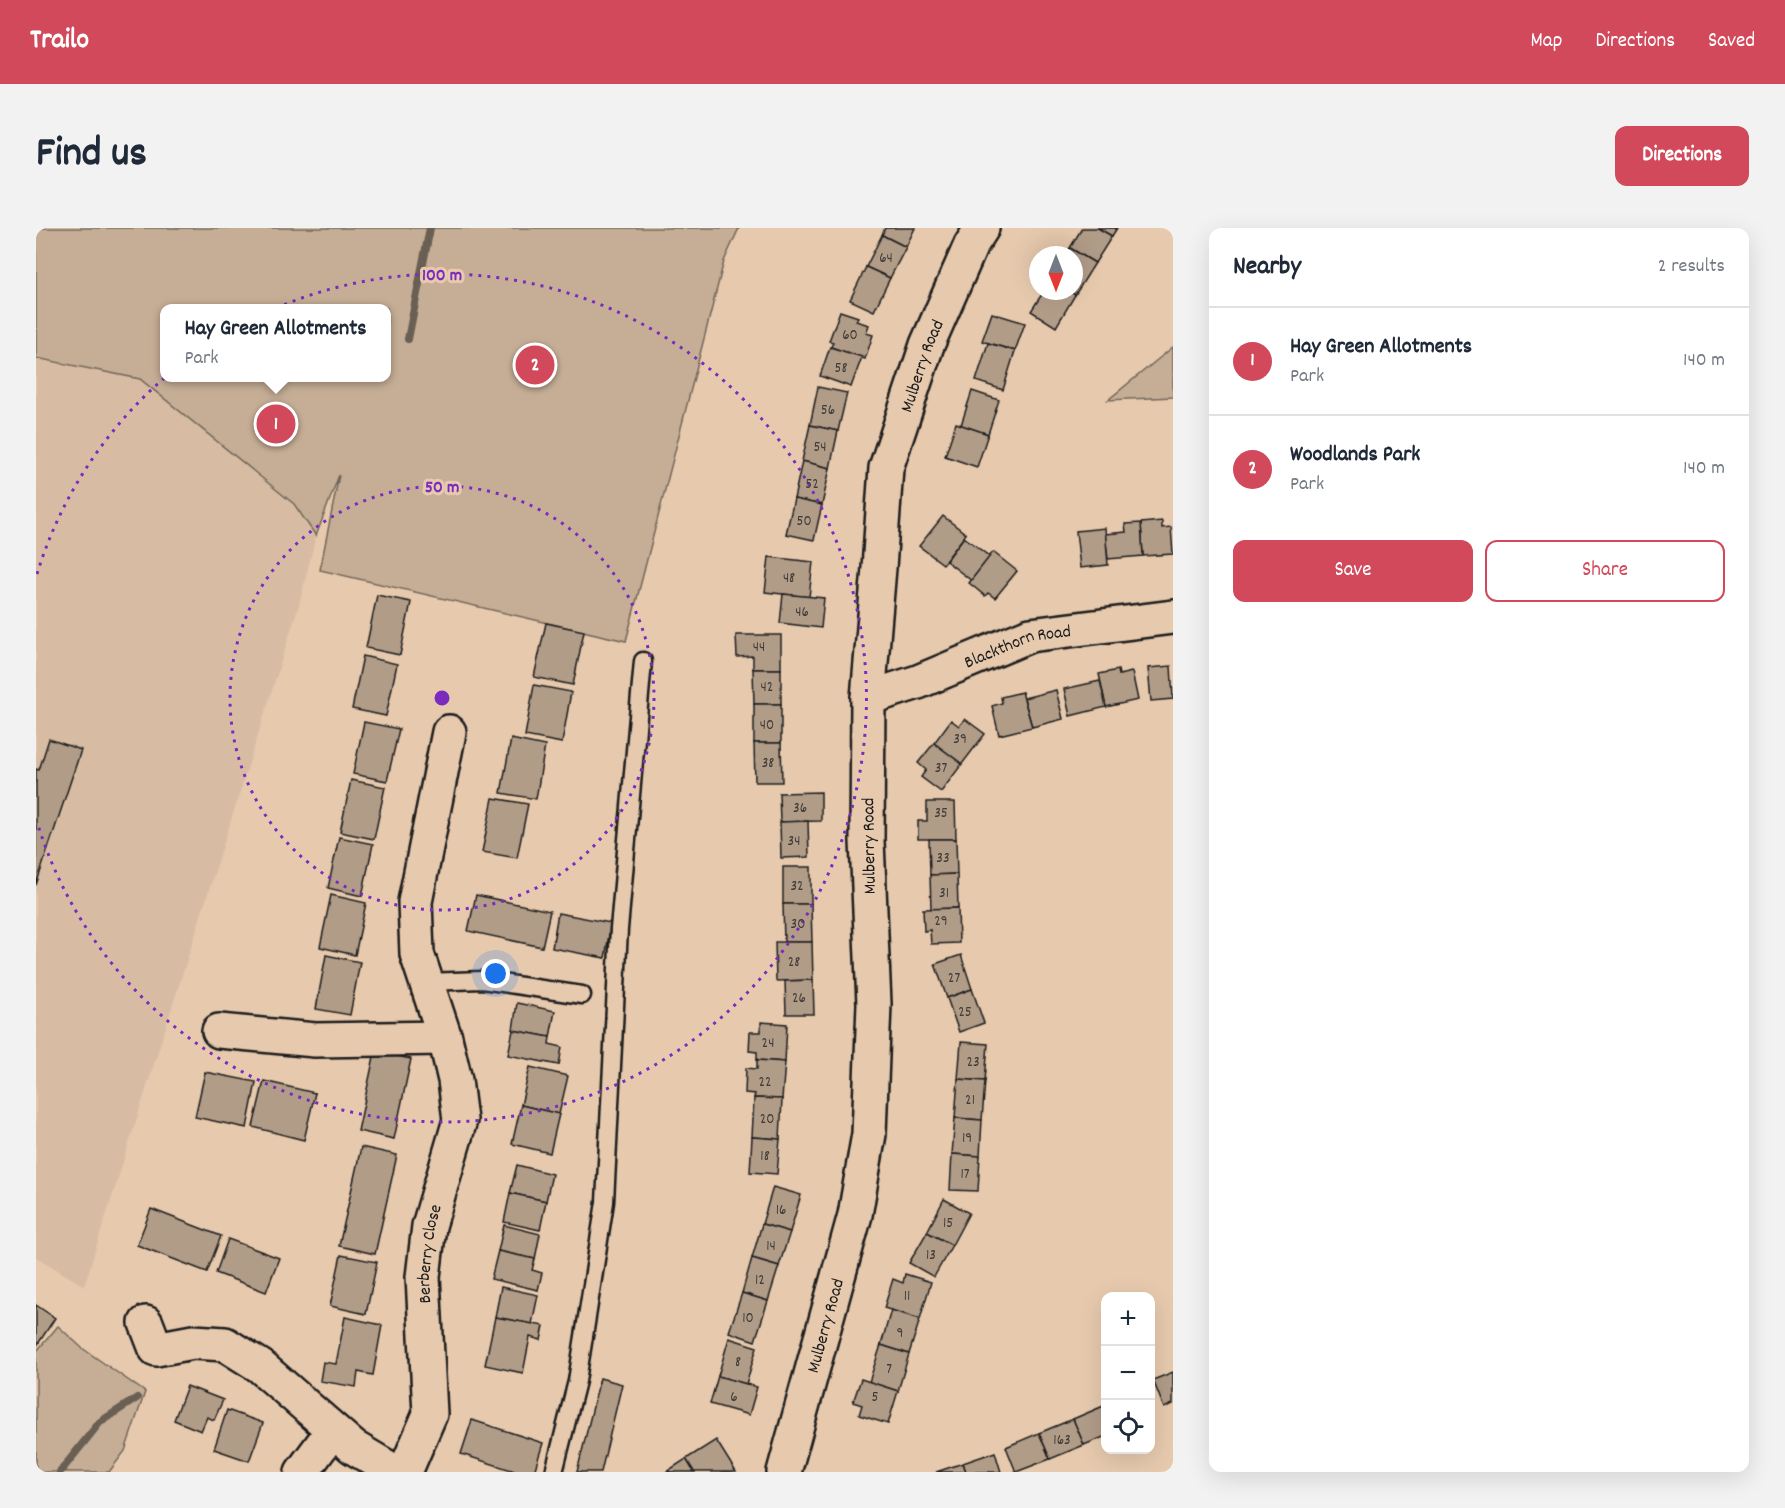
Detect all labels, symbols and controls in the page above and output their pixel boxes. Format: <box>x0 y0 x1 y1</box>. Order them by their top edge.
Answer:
text: Trailo <box>30 22 89 62</box>
text: Map <box>1531 27 1562 57</box>
text: Directions <box>1595 27 1675 57</box>
text: Saved <box>1708 27 1755 57</box>
text: Find us <box>36 126 147 186</box>
button: Directions <box>1615 126 1749 186</box>
north arrow <box>1029 246 1083 300</box>
house number: 64 <box>879 248 893 270</box>
text: Nearby <box>1233 249 1301 286</box>
text: 2 results <box>1658 253 1725 281</box>
text: 100 m <box>422 264 462 289</box>
popup <box>160 304 391 382</box>
text: Hay Green Allotments <box>184 314 367 345</box>
street label: Mulberry Road <box>895 316 952 416</box>
house number: 60 <box>842 325 858 347</box>
text: Hay Green Allotments <box>1290 332 1472 363</box>
pin: 2 <box>516 342 554 388</box>
text: Park <box>184 345 219 373</box>
text: 1 <box>1250 347 1255 375</box>
text: 140 m <box>1683 347 1725 375</box>
house number: 58 <box>835 358 847 380</box>
text: Park <box>1290 363 1324 391</box>
house number: 56 <box>821 400 835 422</box>
pin: 1 <box>256 402 296 446</box>
house number: 54 <box>813 437 827 459</box>
text: Woodlands Park <box>1290 440 1420 471</box>
text: 2 <box>1248 455 1257 483</box>
text: 140 m <box>1683 455 1725 483</box>
text: Park <box>1290 471 1324 499</box>
house number: 52 <box>805 474 819 496</box>
text: 50 m <box>425 476 459 501</box>
house number: 50 <box>796 511 812 533</box>
button: Save <box>1233 540 1473 602</box>
button: Share <box>1485 540 1725 602</box>
house number: 48 <box>783 568 795 590</box>
house number: 46 <box>795 602 809 624</box>
street label: Blackthorn Road <box>961 620 1072 676</box>
house number: 44 <box>753 637 765 659</box>
house number: 42 <box>761 677 773 699</box>
centre of rings <box>432 688 452 708</box>
house number: 40 <box>760 715 774 737</box>
house number: 39 <box>953 729 967 751</box>
house number: 38 <box>762 753 774 775</box>
house number: 37 <box>935 758 947 780</box>
street label: Mulberry Road <box>857 797 884 895</box>
house number: 36 <box>793 798 807 820</box>
house number: 35 <box>934 803 948 825</box>
house number: 34 <box>788 831 800 853</box>
house number: 33 <box>936 848 950 870</box>
house number: 32 <box>790 876 804 898</box>
house number: 31 <box>939 883 949 905</box>
house number: 29 <box>934 911 948 933</box>
house number: 30 <box>791 914 805 936</box>
house number: 28 <box>788 952 800 974</box>
your location <box>481 959 510 988</box>
house number: 27 <box>948 968 960 990</box>
house number: 26 <box>792 988 806 1010</box>
house number: 25 <box>958 1002 972 1024</box>
house number: 24 <box>762 1033 774 1055</box>
house number: 23 <box>966 1052 980 1074</box>
house number: 22 <box>758 1072 772 1094</box>
house number: 21 <box>965 1090 975 1112</box>
house number: 20 <box>760 1109 774 1131</box>
house number: 19 <box>962 1128 972 1150</box>
house number: 18 <box>760 1146 770 1168</box>
house number: 17 <box>960 1164 970 1186</box>
house number: 16 <box>776 1200 786 1222</box>
street label: Berberry Close <box>413 1202 450 1304</box>
house number: 15 <box>943 1213 953 1235</box>
house number: 14 <box>766 1236 776 1258</box>
house number: 13 <box>926 1245 936 1267</box>
house number: 12 <box>755 1270 765 1292</box>
street label: Mulberry Road <box>802 1276 852 1376</box>
house number: 11 <box>904 1286 910 1308</box>
map controls <box>1101 1292 1155 1454</box>
button: + <box>1101 1292 1155 1346</box>
house number: 10 <box>742 1308 754 1330</box>
house number: 9 <box>897 1323 903 1345</box>
button: − <box>1101 1346 1155 1400</box>
house number: 8 <box>735 1352 741 1374</box>
house number: 7 <box>886 1359 892 1381</box>
house number: 6 <box>730 1387 738 1409</box>
house number: 5 <box>872 1387 879 1409</box>
button: locate <box>1101 1400 1155 1454</box>
house number: 163 <box>1053 1430 1071 1452</box>

